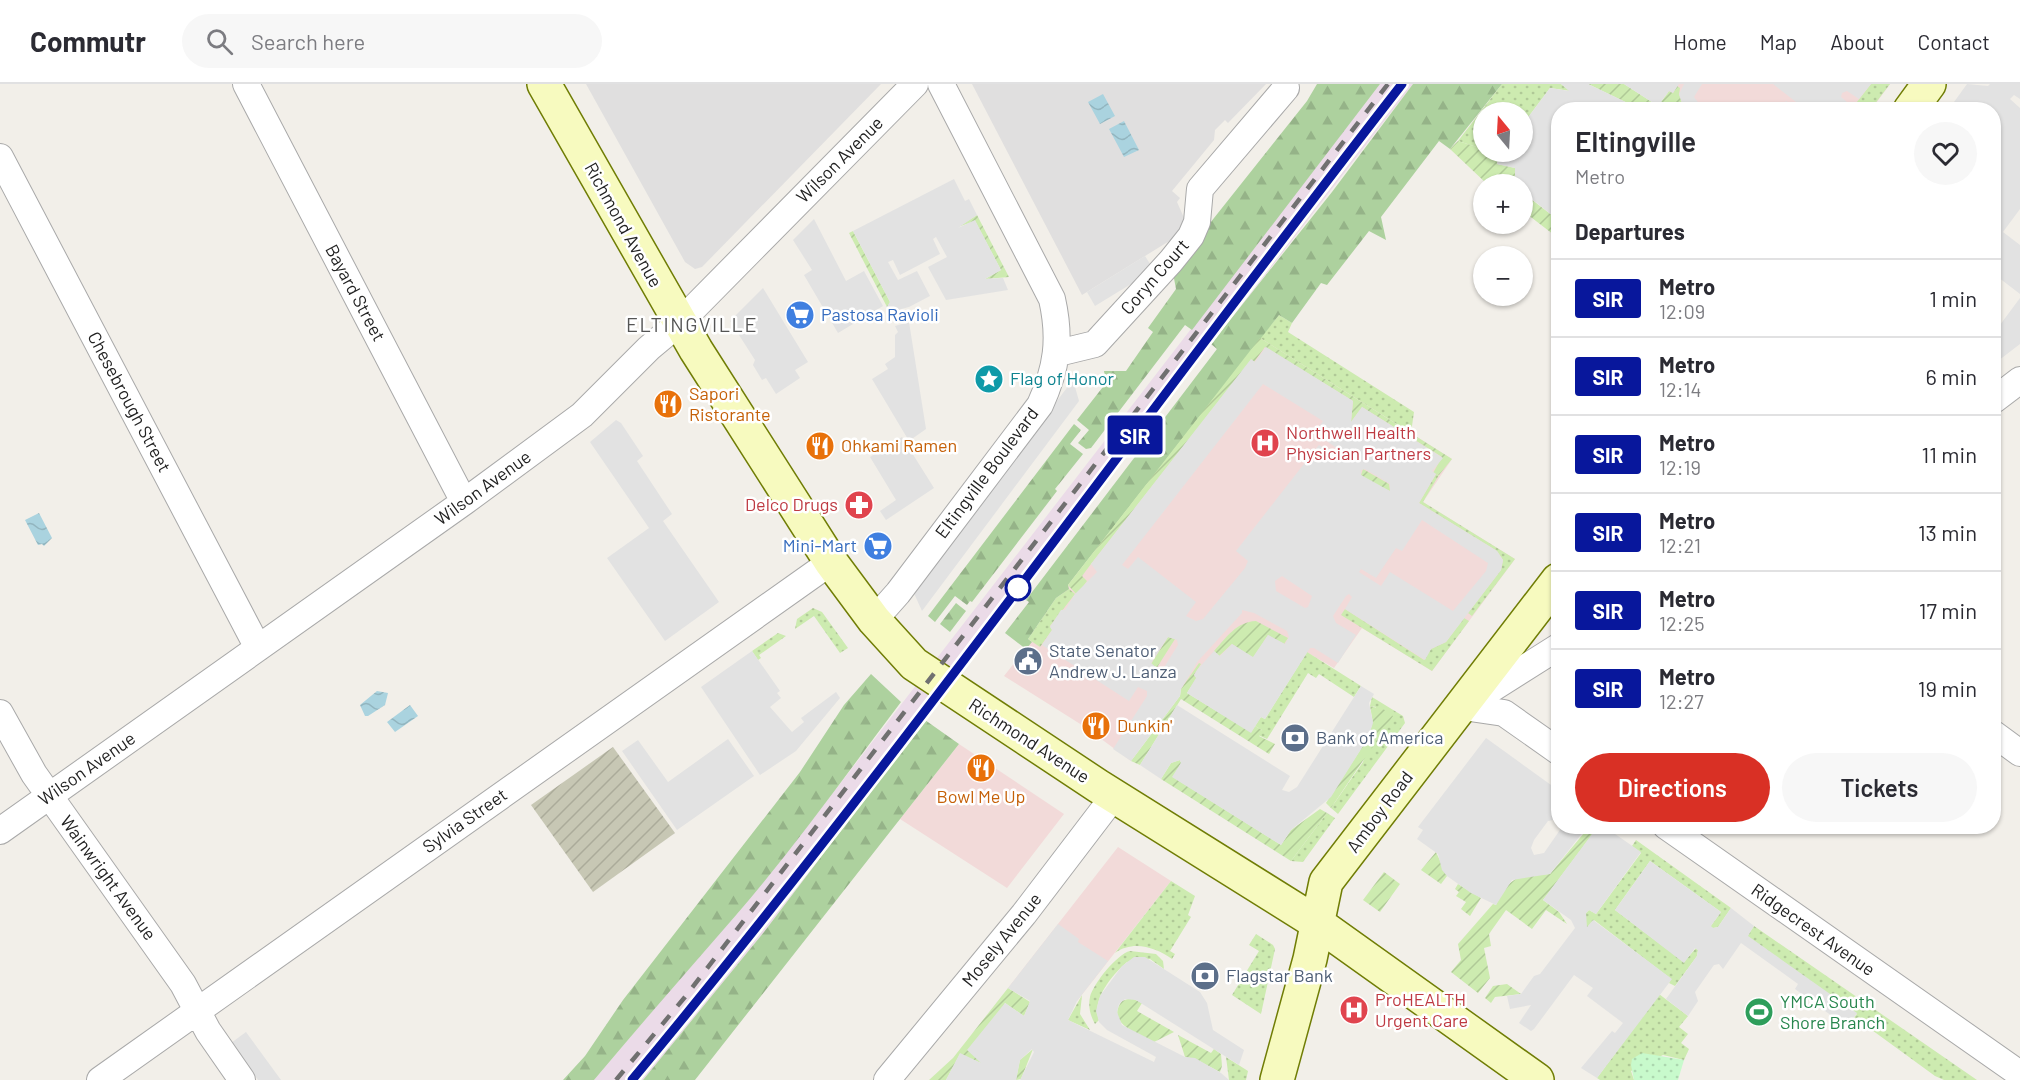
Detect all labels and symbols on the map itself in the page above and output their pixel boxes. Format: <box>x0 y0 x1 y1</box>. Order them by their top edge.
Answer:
north arrow <box>1473 102 1533 162</box>
street label: Wilson Avenue <box>791 111 887 207</box>
street label: Richmond Avenue <box>580 158 667 291</box>
street label: Coryn Court <box>1115 234 1193 319</box>
street label: Bayard Street <box>321 240 391 345</box>
supermarket icon: Pastosa Ravioli <box>784 299 816 331</box>
place label: Pastosa Ravioli <box>821 303 939 325</box>
district label: ELTINGVILLE <box>626 312 758 336</box>
street label: Chesebrough Street <box>84 327 176 476</box>
place icon: Flag of Honor <box>973 363 1005 395</box>
place label: Flag of Honor <box>1010 367 1114 389</box>
place label: Sapori Ristorante <box>689 382 771 425</box>
restaurant icon: Sapori Ristorante <box>652 388 684 420</box>
street label: Eltingville Boulevard <box>930 403 1043 542</box>
line badge: SIR <box>1100 416 1170 454</box>
place label: Northwell Health Physician Partners <box>1286 421 1431 464</box>
hospital icon: Northwell Health Physician Partners <box>1249 427 1281 459</box>
restaurant icon: Ohkami Ramen <box>804 430 836 462</box>
place label: Ohkami Ramen <box>841 434 957 456</box>
street label: Wilson Avenue <box>430 445 535 529</box>
pharmacy icon: Delco Drugs <box>843 489 875 521</box>
place label: Delco Drugs <box>745 493 838 515</box>
supermarket icon: Mini-Mart <box>862 530 894 562</box>
place label: Mini-Mart <box>783 534 857 556</box>
unlabelled marker <box>1005 575 1031 601</box>
place label: State Senator Andrew J. Lanza <box>1049 639 1177 682</box>
public building icon: State Senator Andrew J. Lanza <box>1012 645 1044 677</box>
street label: Richmond Avenue <box>965 693 1094 787</box>
restaurant icon: Dunkin' <box>1080 710 1112 742</box>
place label: Dunkin' <box>1117 714 1172 736</box>
bank icon: Bank of America <box>1279 722 1311 754</box>
place label: Bank of America <box>1316 726 1443 748</box>
street label: Wilson Avenue <box>34 727 139 810</box>
restaurant icon: Bowl Me Up <box>965 752 997 784</box>
street label: Amboy Road <box>1341 766 1417 857</box>
street label: Sylvia Street <box>418 783 511 857</box>
place label: Bowl Me Up <box>936 785 1026 807</box>
street label: Wainwright Avenue <box>56 811 162 944</box>
street label: Ridgecrest Avenue <box>1747 878 1880 980</box>
street label: Mosely Avenue <box>957 888 1046 991</box>
bank icon: Flagstar Bank <box>1189 960 1221 992</box>
place label: Flagstar Bank <box>1226 964 1333 986</box>
place label: ProHEALTH Urgent Care <box>1375 988 1468 1031</box>
place label: YMCA South Shore Branch <box>1780 990 1885 1033</box>
hospital icon: ProHEALTH Urgent Care <box>1338 994 1370 1026</box>
sports icon: YMCA South Shore Branch <box>1743 996 1775 1028</box>

